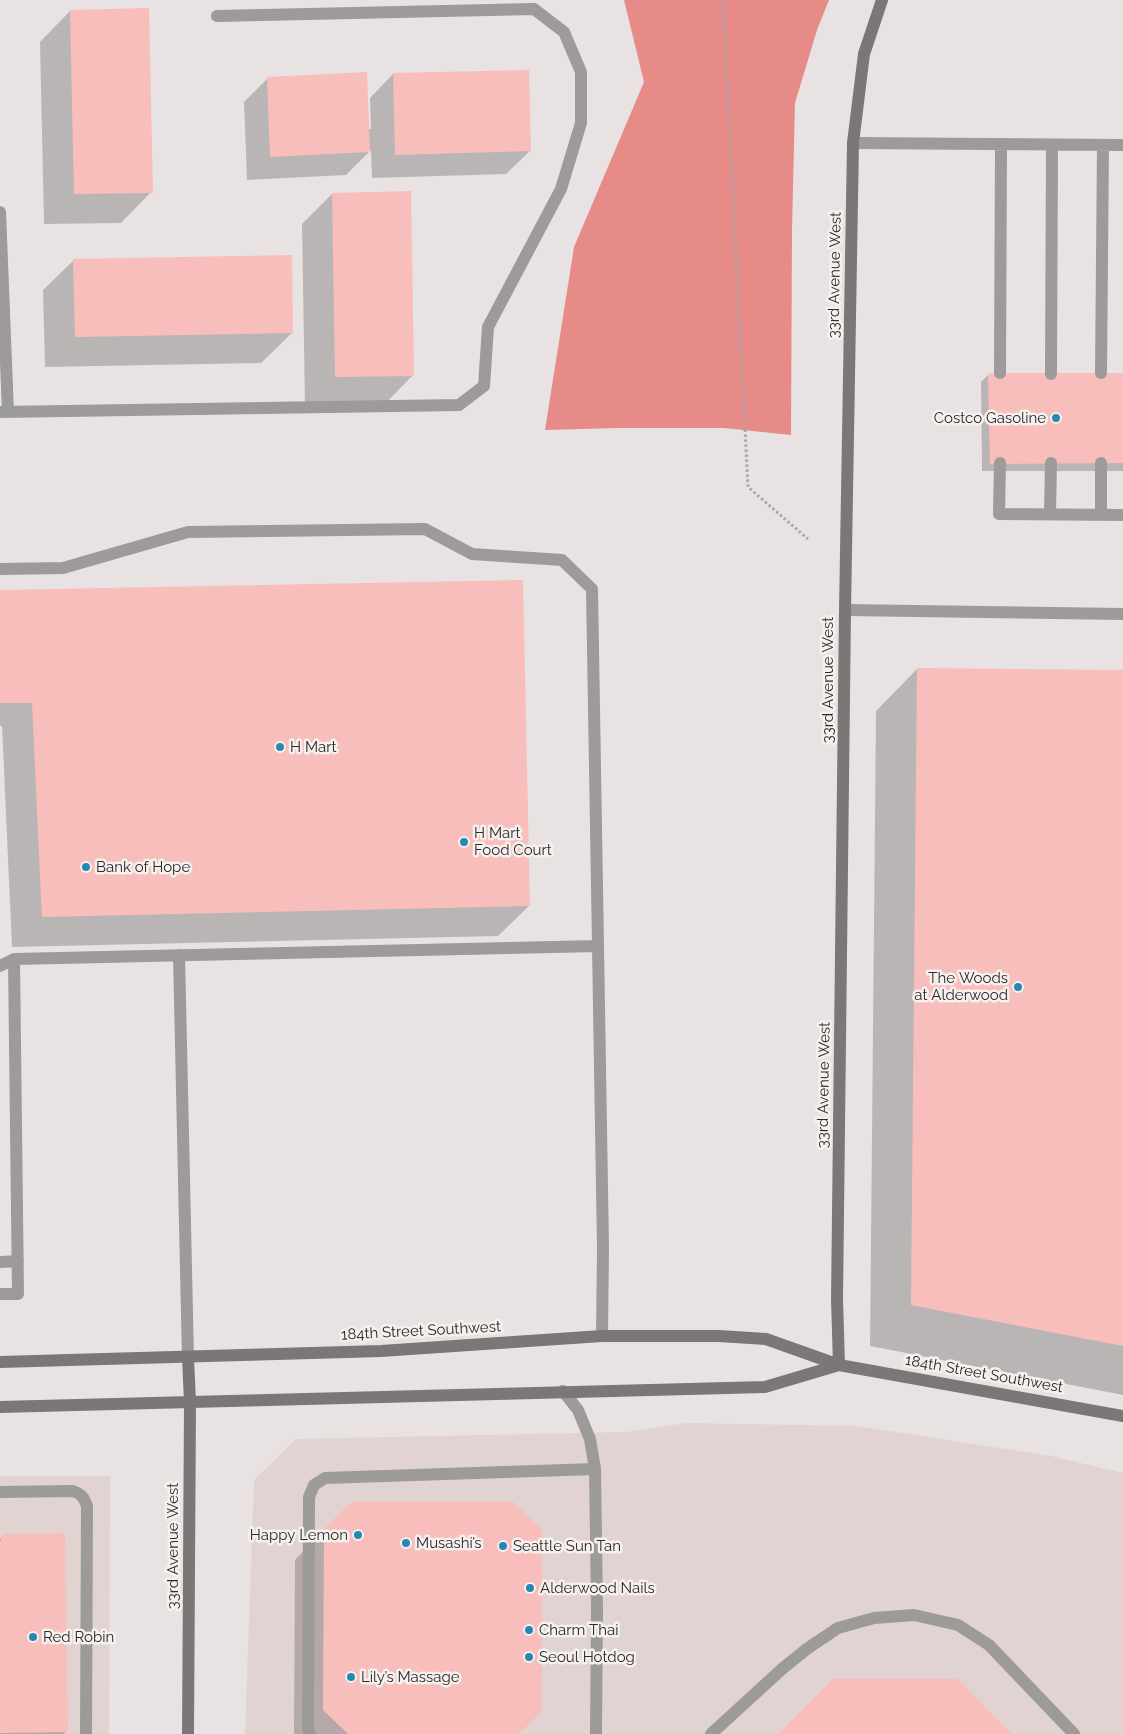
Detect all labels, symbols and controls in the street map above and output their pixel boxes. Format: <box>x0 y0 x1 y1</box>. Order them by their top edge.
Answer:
street label: 33rd Avenue West <box>825 212 845 338</box>
place label: Costco Gasoline <box>934 409 1046 427</box>
marker: Costco Gasoline <box>1050 412 1062 424</box>
street label: 33rd Avenue West <box>819 617 837 743</box>
place label: H Mart <box>290 738 336 756</box>
marker: H Mart <box>274 741 286 753</box>
place label: H Mart Food Court <box>474 824 552 859</box>
marker: H Mart Food Court <box>458 836 470 848</box>
place label: Bank of Hope <box>96 858 190 876</box>
marker: Bank of Hope <box>80 861 92 873</box>
place label: The Woods at Alderwood <box>914 969 1008 1004</box>
marker: The Woods at Alderwood <box>1012 981 1024 993</box>
street label: 33rd Avenue West <box>814 1022 834 1148</box>
street label: 184th Street Southwest <box>341 1318 501 1344</box>
street label: 184th Street Southwest <box>904 1351 1064 1397</box>
street label: 33rd Avenue West <box>164 1483 182 1609</box>
place label: Happy Lemon <box>250 1526 348 1544</box>
marker: Happy Lemon <box>352 1529 364 1541</box>
place label: Musashi’s <box>416 1534 481 1552</box>
marker: Musashi’s <box>400 1537 412 1549</box>
place label: Seattle Sun Tan <box>513 1537 621 1555</box>
marker: Seattle Sun Tan <box>497 1540 509 1552</box>
place label: Alderwood Nails <box>540 1579 655 1597</box>
marker: Alderwood Nails <box>524 1582 536 1594</box>
place label: Charm Thai <box>539 1621 618 1639</box>
marker: Charm Thai <box>523 1624 535 1636</box>
place label: Red Robin <box>43 1628 114 1646</box>
marker: Red Robin <box>27 1631 39 1643</box>
place label: Seoul Hotdog <box>539 1648 635 1666</box>
marker: Seoul Hotdog <box>523 1651 535 1663</box>
place label: Lily’s Massage <box>361 1668 459 1686</box>
marker: Lily’s Massage <box>345 1671 357 1683</box>

